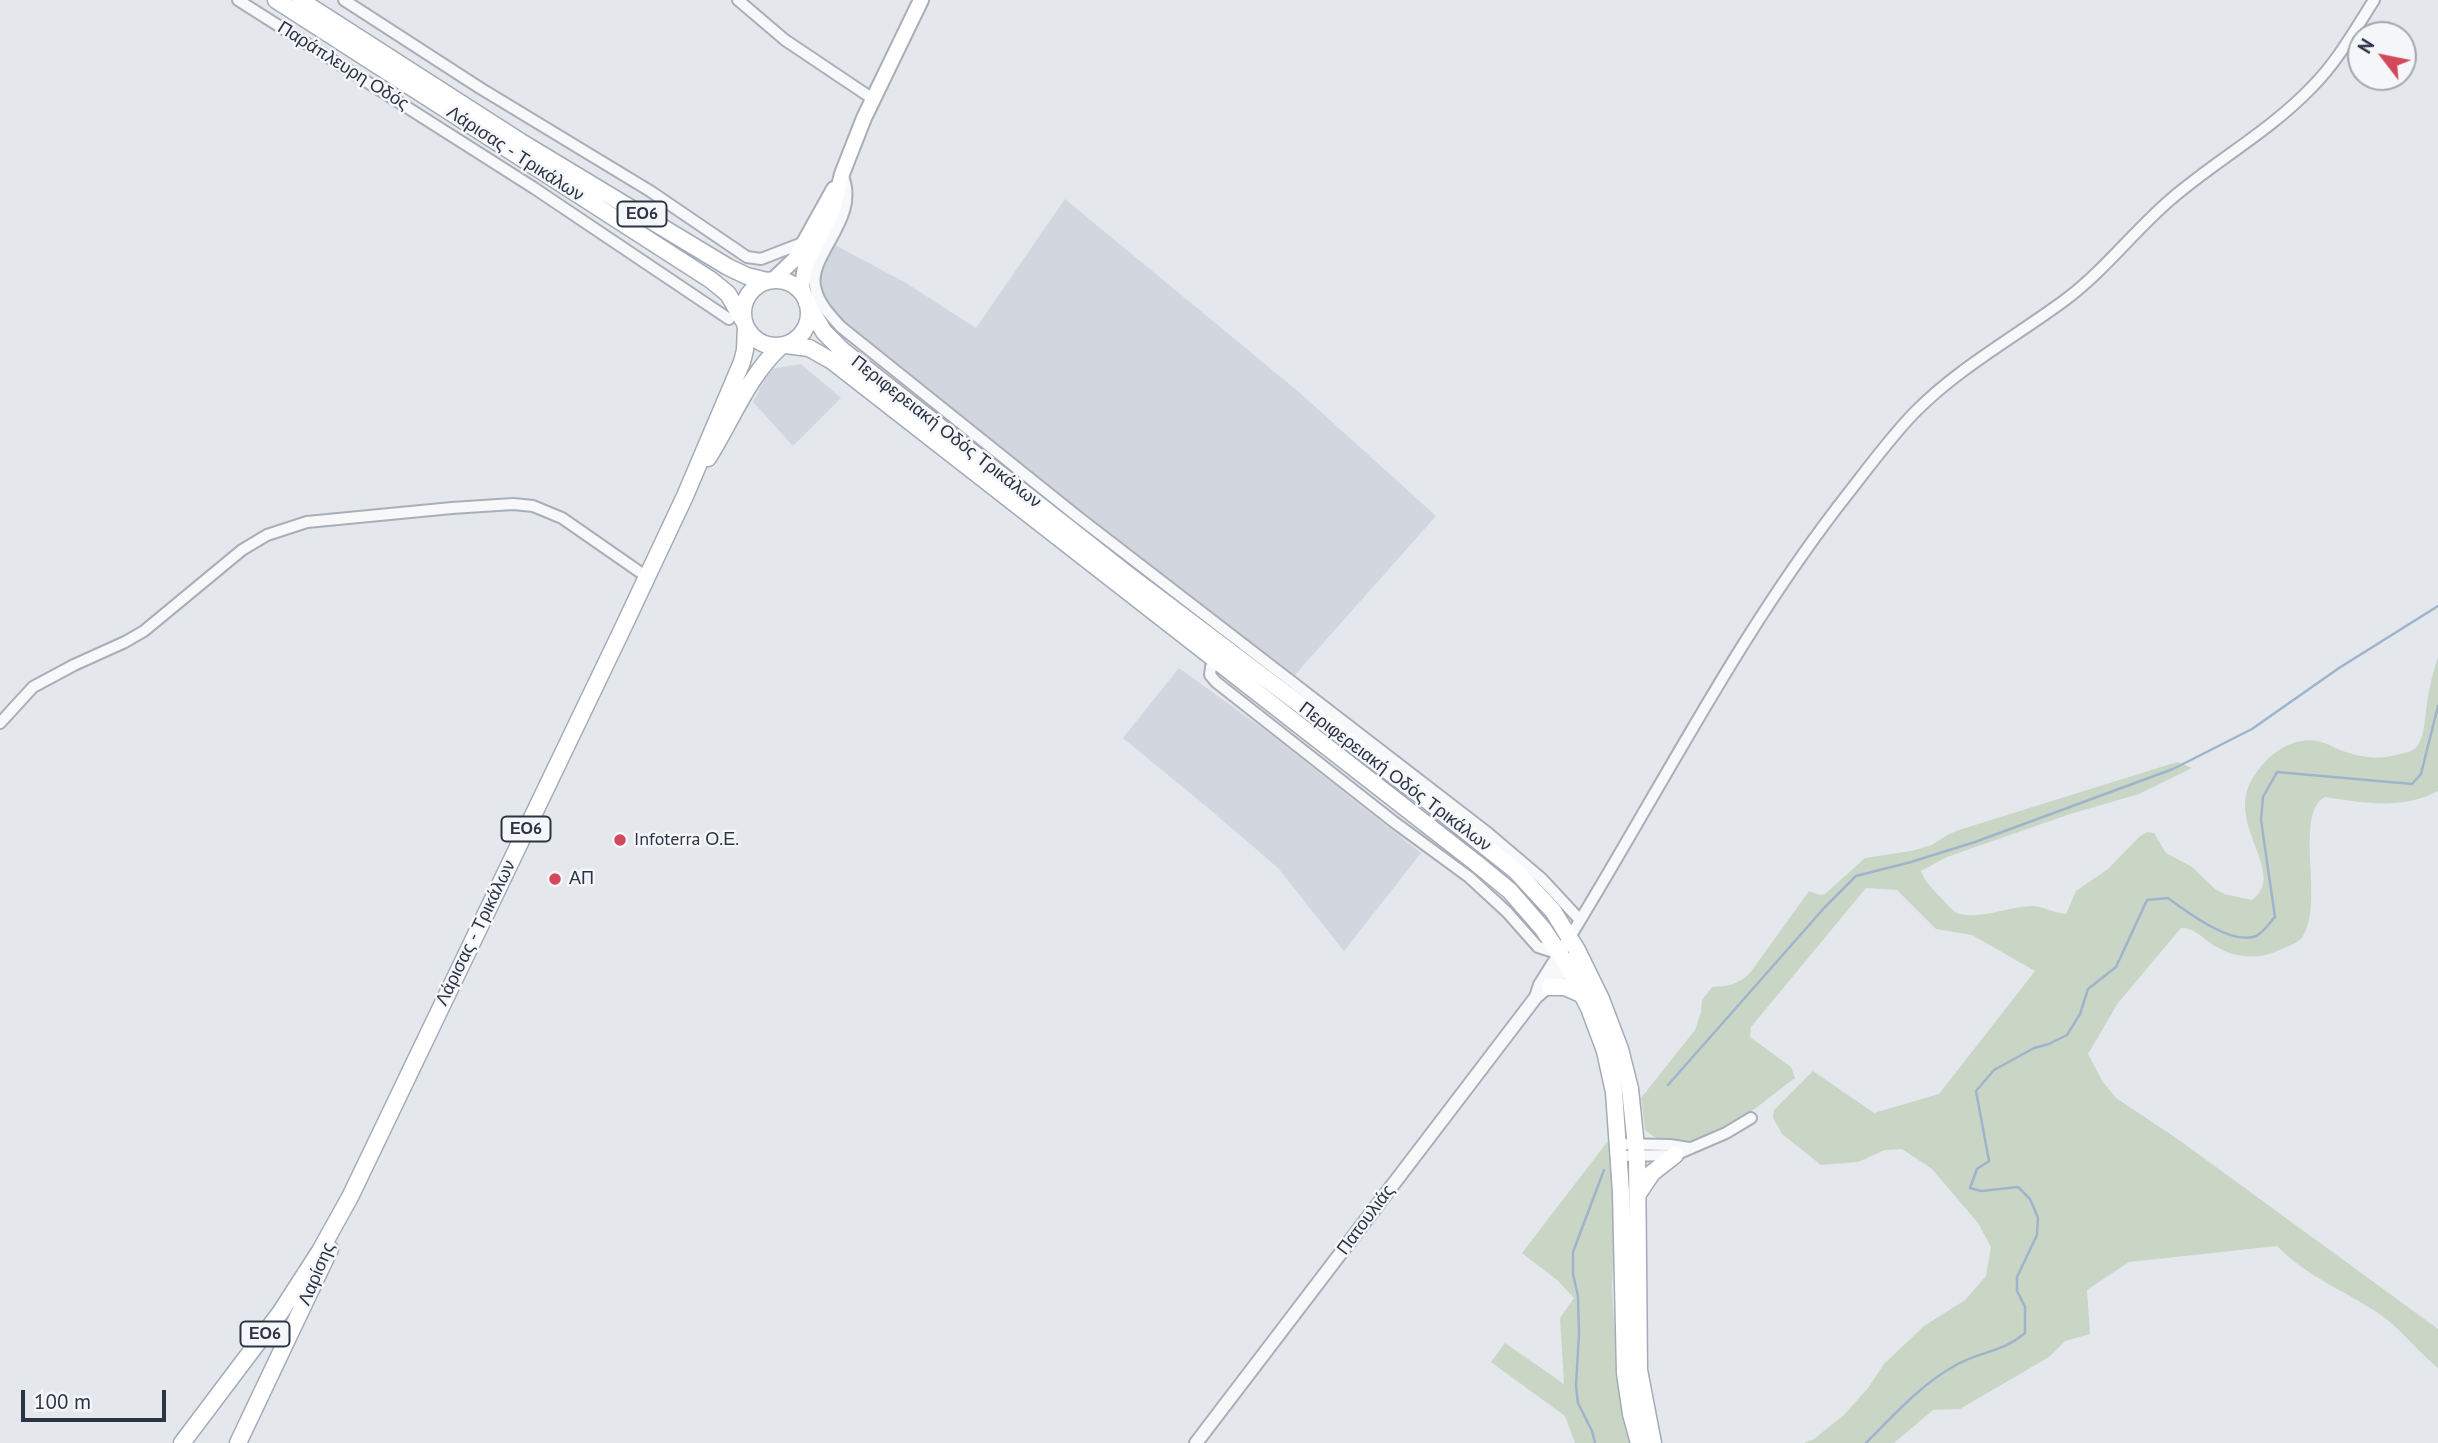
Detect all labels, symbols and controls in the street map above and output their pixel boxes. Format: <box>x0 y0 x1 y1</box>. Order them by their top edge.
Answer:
street label: Παράπλευρη Οδός <box>273 17 413 115</box>
north arrow <box>2347 21 2417 91</box>
text: N <box>2352 34 2379 58</box>
street label: Λάρισας - Τρικάλων <box>442 102 588 206</box>
road number: ΕΟ6 <box>618 202 666 227</box>
street label: Περιφερειακή Οδός Τρικάλων <box>847 351 1045 513</box>
street label: Περιφερειακή Οδός Τρικάλων <box>1295 698 1495 856</box>
road number: ΕΟ6 <box>502 816 550 842</box>
place label: Infoterra Ο.Ε. <box>634 829 739 851</box>
marker: Infoterra Ο.Ε. <box>612 832 628 848</box>
street label: Λάρισας - Τρικάλων <box>431 857 521 1009</box>
place label: ΑΠ <box>569 868 594 890</box>
marker: ΑΠ <box>547 871 563 887</box>
street label: Πατουλιάς <box>1333 1181 1399 1259</box>
street label: Λαρίσης <box>294 1239 340 1309</box>
road number: ΕΟ6 <box>240 1322 290 1346</box>
scale bar <box>24 1376 170 1420</box>
text: 100 m <box>34 1388 91 1415</box>

